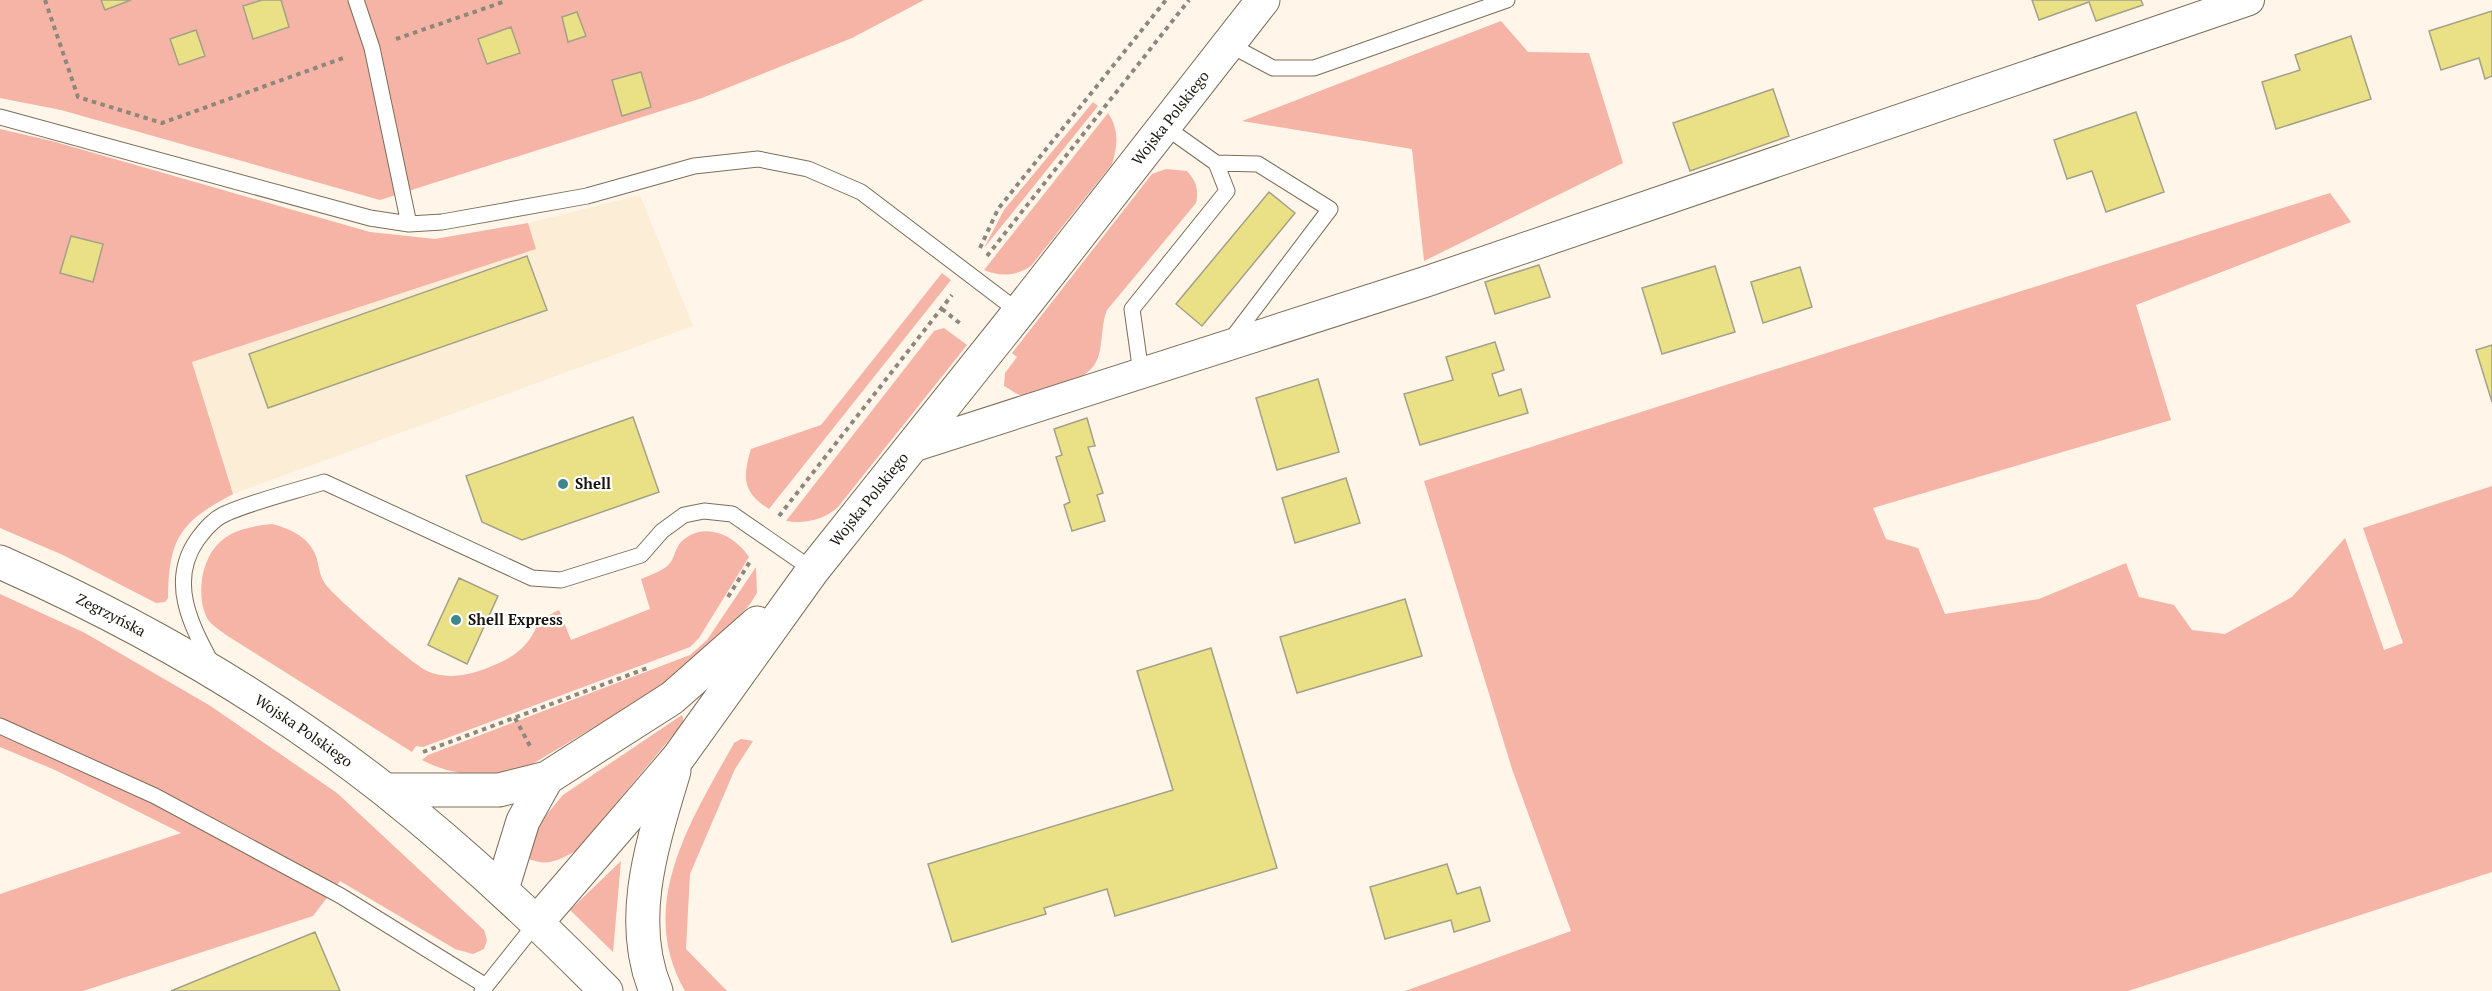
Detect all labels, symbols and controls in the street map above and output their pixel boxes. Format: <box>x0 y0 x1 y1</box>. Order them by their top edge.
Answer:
street label: Wojska Polskiego <box>1127 66 1213 169</box>
street label: Wojska Polskiego <box>825 448 912 550</box>
place label: Shell <box>575 473 611 493</box>
marker: Shell <box>556 477 570 491</box>
street label: Zegrzyńska <box>73 588 150 641</box>
place label: Shell Express <box>468 609 563 629</box>
marker: Shell Express <box>449 613 463 627</box>
street label: Wojska Polskiego <box>251 689 357 771</box>

